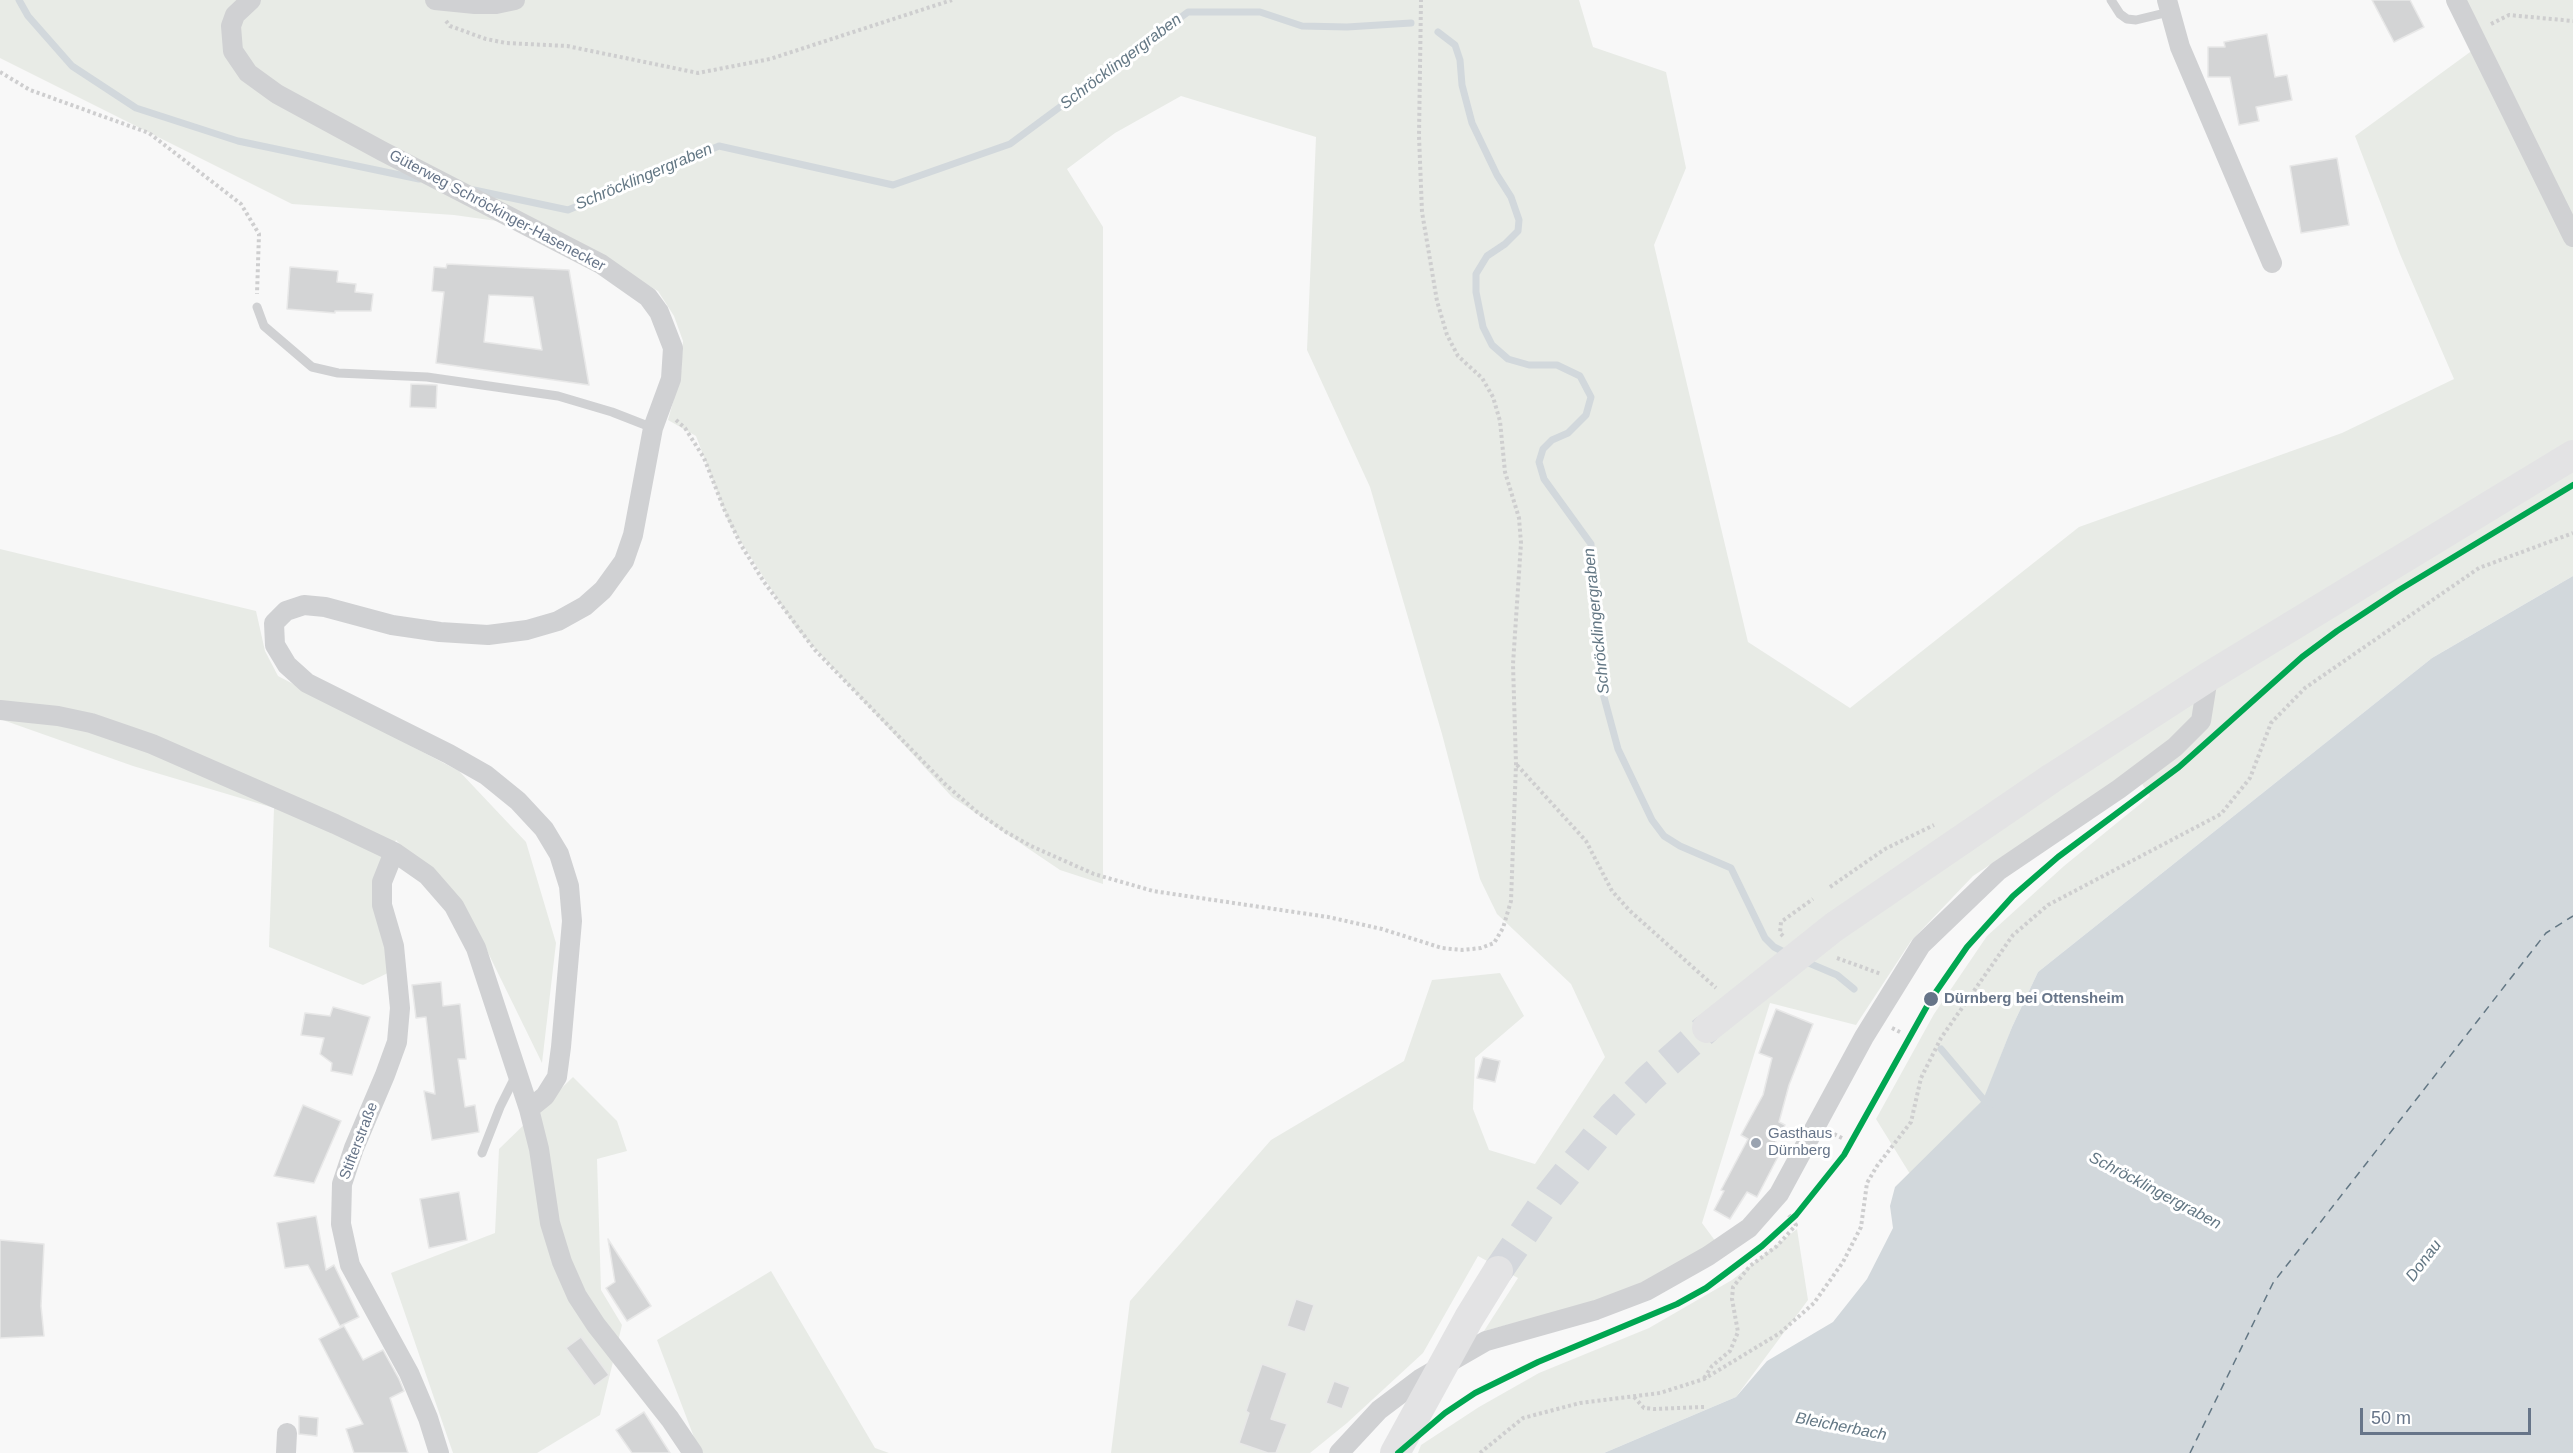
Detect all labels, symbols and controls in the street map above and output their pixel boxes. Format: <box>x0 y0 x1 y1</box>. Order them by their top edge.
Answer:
water label: Schröcklingergraben <box>1057 10 1185 114</box>
water label: Schröcklingergraben <box>573 139 715 215</box>
street label: Güterweg Schröckinger-Hasenecker <box>386 146 608 276</box>
water label: Schröcklingergraben <box>1580 547 1614 695</box>
marker: Dürnberg bei Ottensheim <box>1922 990 1940 1008</box>
place label: Dürnberg bei Ottensheim <box>1944 990 2124 1008</box>
street label: Stifterstraße <box>336 1100 382 1182</box>
place label: Gasthaus Dürnberg <box>1768 1125 1832 1160</box>
marker: Gasthaus Dürnberg <box>1749 1136 1763 1150</box>
water label: Schröcklingergraben <box>2086 1148 2224 1234</box>
water label: Donau <box>2402 1236 2446 1286</box>
scale bar <box>2363 1396 2534 1434</box>
text: 50 m <box>2371 1408 2411 1428</box>
water label: Bleicherbach <box>1794 1409 1888 1445</box>

